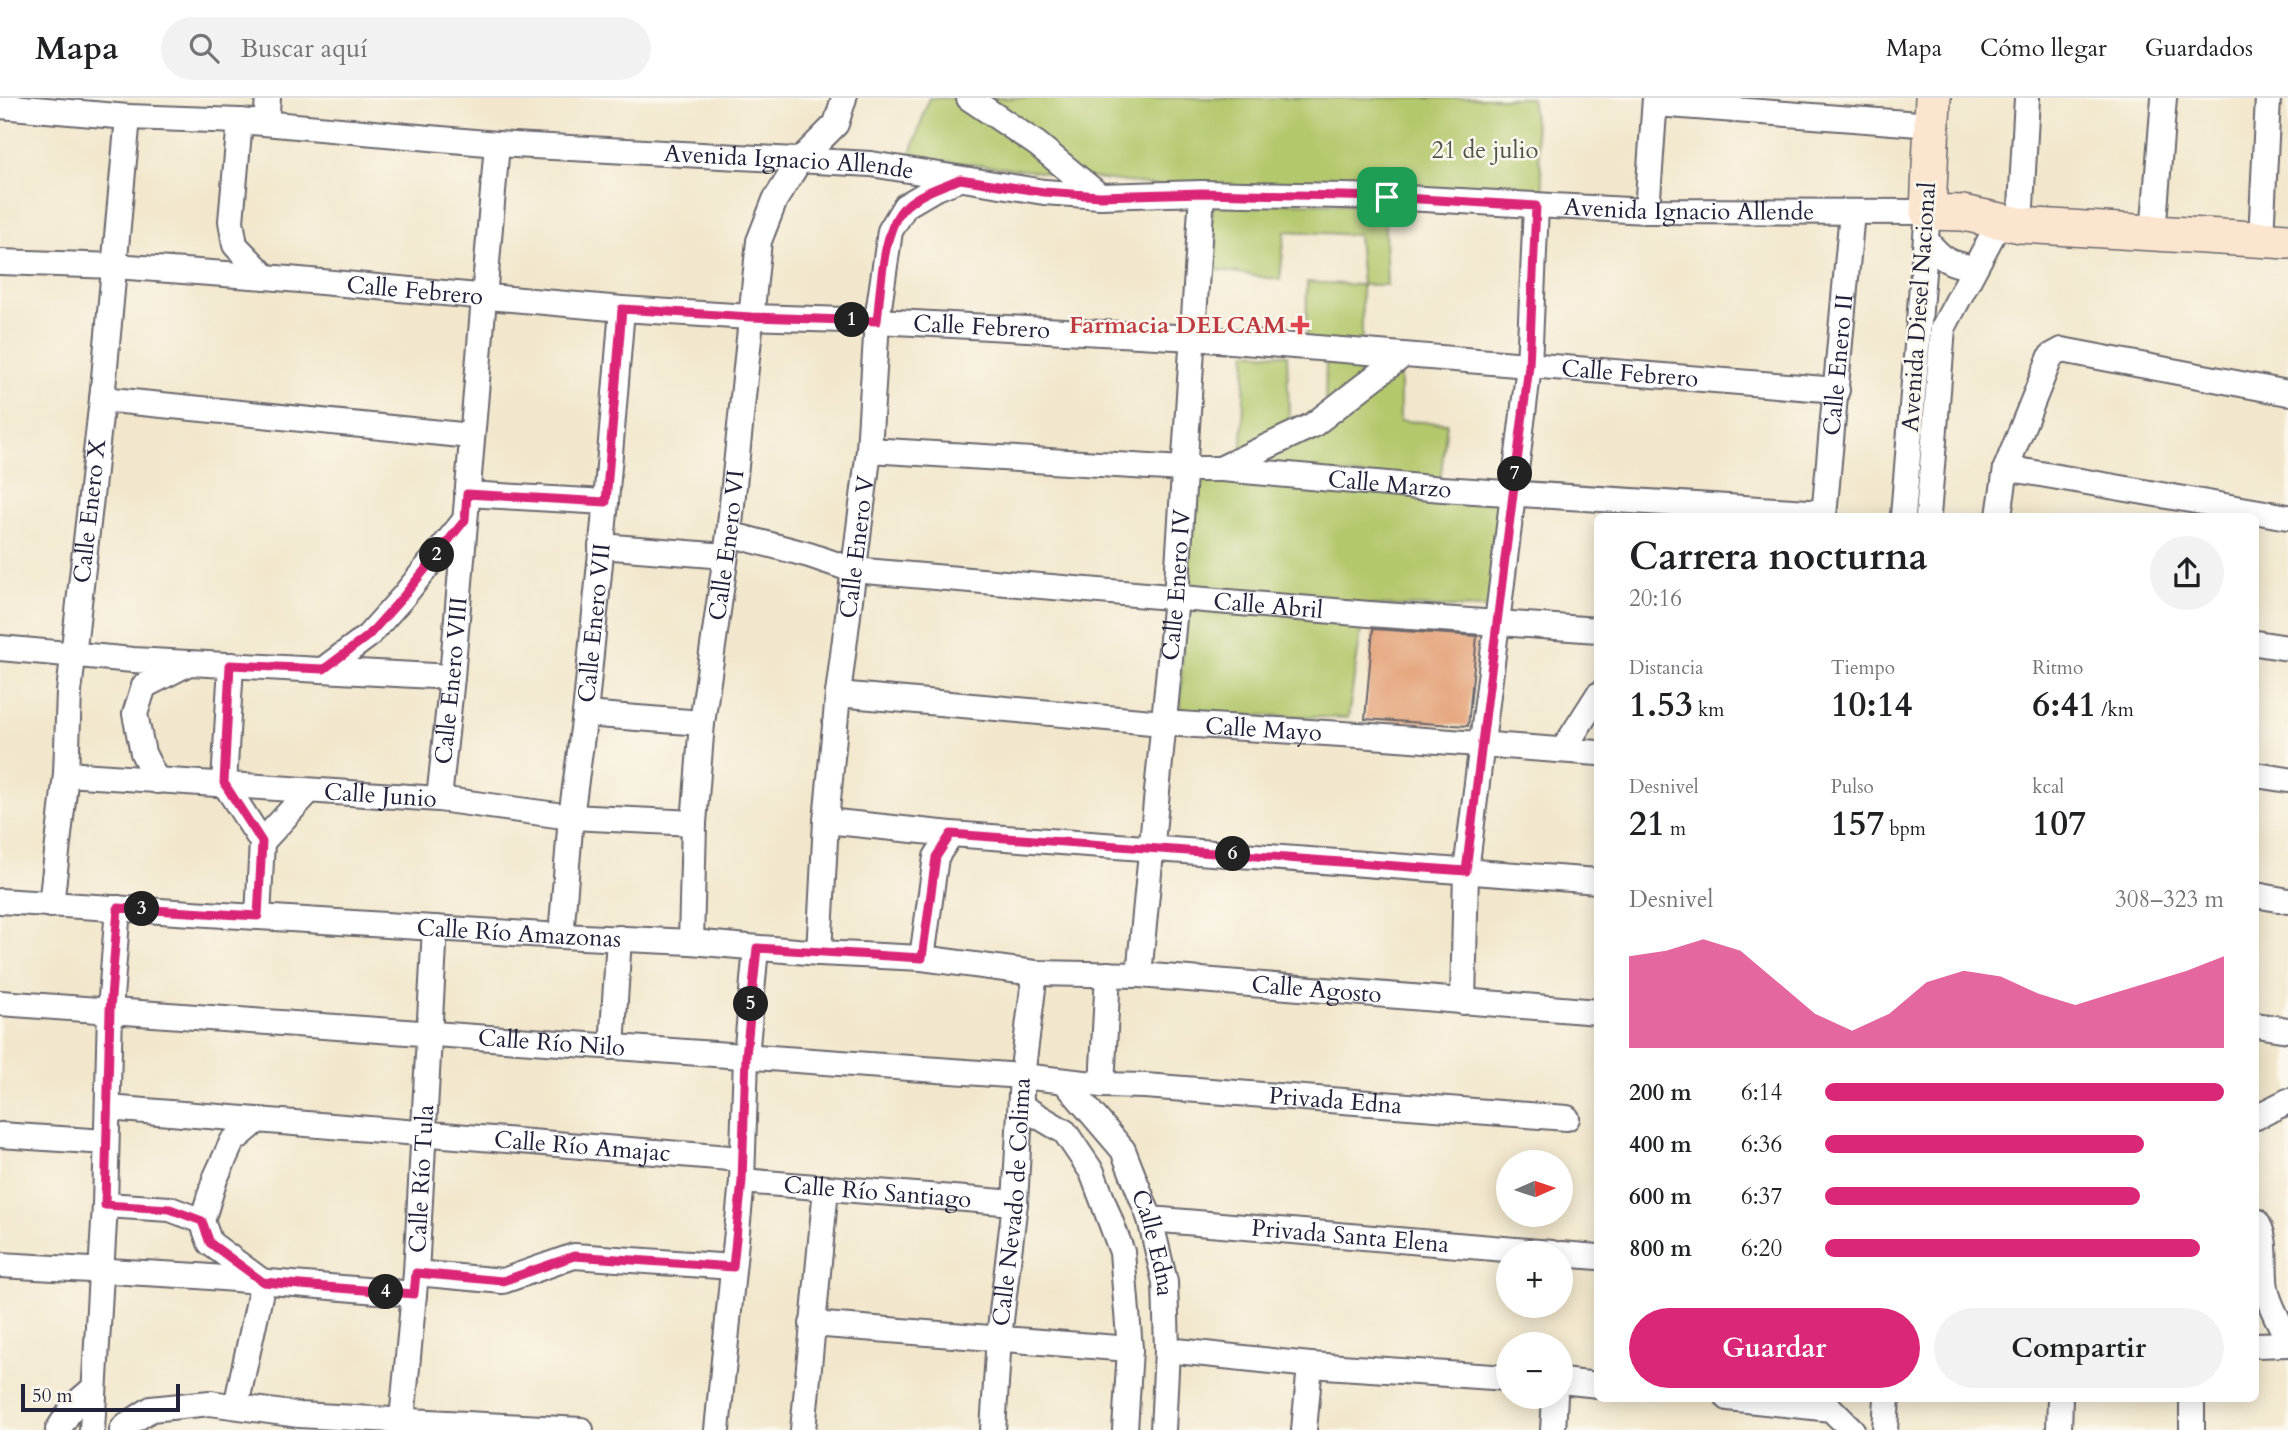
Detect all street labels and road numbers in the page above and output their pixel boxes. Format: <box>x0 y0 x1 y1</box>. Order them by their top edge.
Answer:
street label: Avenida Ignacio Allende <box>663 136 916 187</box>
street label: Avenida Diesel Nacional <box>1894 181 1944 433</box>
street label: Avenida Ignacio Allende <box>1563 190 1814 228</box>
street label: Calle Febrero <box>345 268 485 313</box>
street label: Calle Enero II <box>1815 292 1861 437</box>
street label: Calle Febrero <box>912 306 1051 347</box>
street label: Calle Febrero <box>1560 351 1700 395</box>
street label: Calle Enero X <box>65 437 114 585</box>
street label: Calle Marzo <box>1327 462 1452 506</box>
street label: Calle Enero VI <box>700 468 752 623</box>
street label: Calle Enero V <box>831 473 882 620</box>
street label: Calle Enero IV <box>1153 508 1198 662</box>
street label: Calle Enero VII <box>570 542 618 704</box>
street label: Calle Abril <box>1212 584 1324 627</box>
street label: Calle Enero VIII <box>426 596 475 766</box>
street label: Calle Mayo <box>1204 709 1323 749</box>
street label: Calle Junio <box>323 775 438 815</box>
street label: Calle Río Amazonas <box>416 911 622 955</box>
street label: Calle Agosto <box>1250 968 1383 1011</box>
street label: Calle Río Nilo <box>477 1021 626 1064</box>
street label: Calle Nevado de Colima <box>984 1076 1038 1328</box>
street label: Privada Edna <box>1268 1079 1404 1122</box>
street label: Calle Río Tula <box>401 1103 442 1254</box>
street label: Calle Río Amajac <box>493 1123 672 1170</box>
street label: Calle Río Santiago <box>782 1168 973 1216</box>
street label: Calle Edna <box>1123 1184 1182 1297</box>
street label: Privada Santa Elena <box>1250 1211 1451 1261</box>

